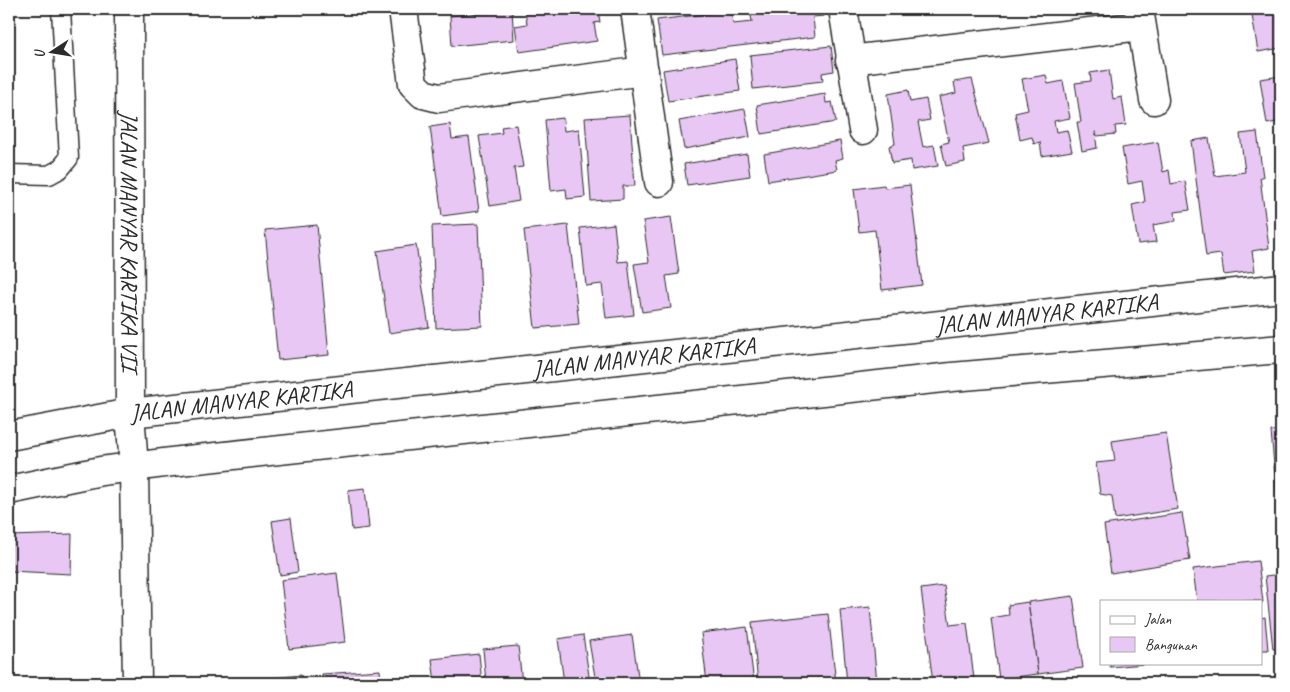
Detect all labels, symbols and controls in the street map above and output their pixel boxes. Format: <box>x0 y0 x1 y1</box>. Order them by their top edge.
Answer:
north arrow <box>28 28 78 78</box>
text: U <box>30 46 49 60</box>
street label: JALAN MANYAR KARTIKA VII <box>114 110 145 376</box>
street label: JALAN MANYAR KARTIKA <box>933 286 1160 341</box>
street label: JALAN MANYAR KARTIKA <box>530 330 757 384</box>
street label: JALAN MANYAR KARTIKA <box>127 374 355 428</box>
legend <box>1100 600 1262 664</box>
text: Jalan <box>1144 610 1172 629</box>
text: Bangunan <box>1145 636 1198 655</box>

